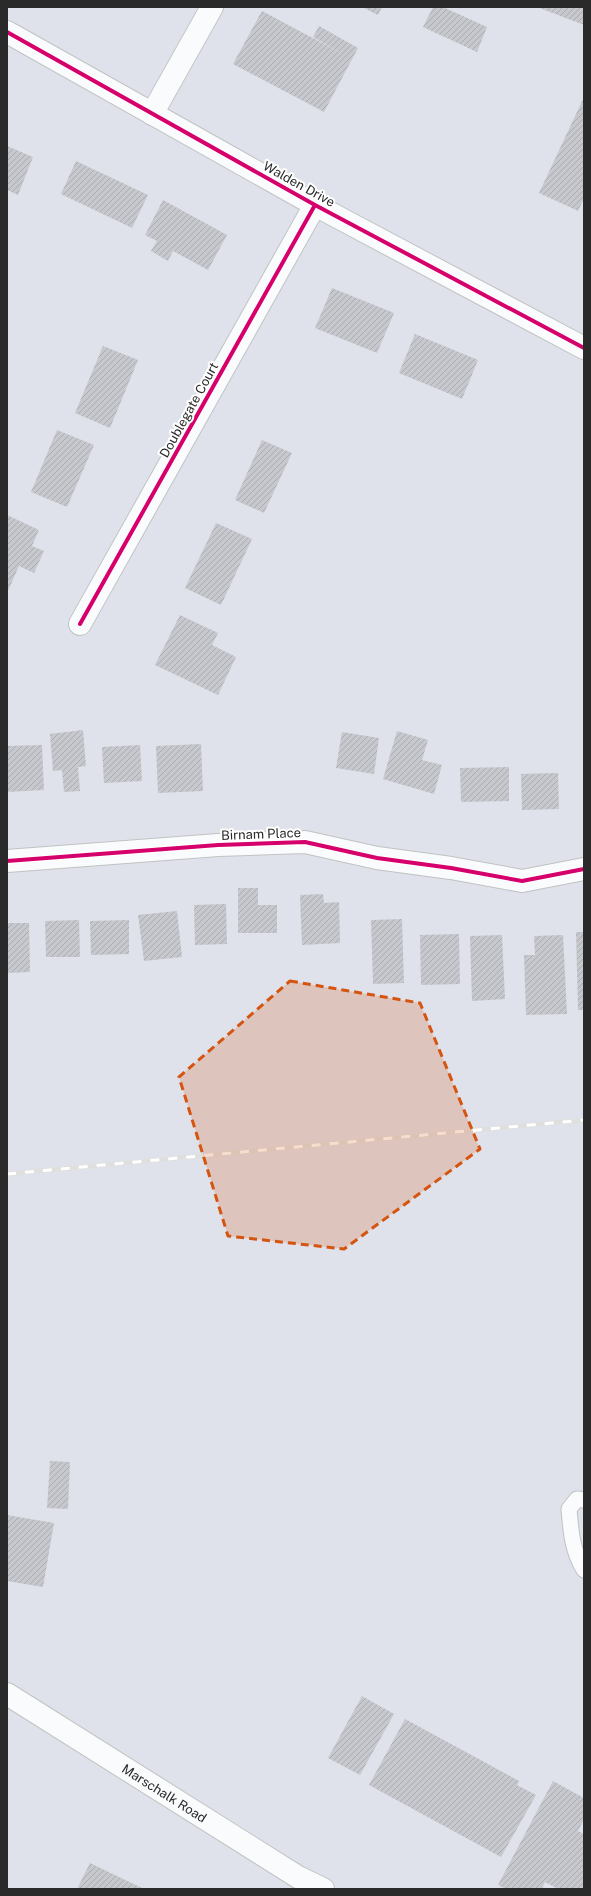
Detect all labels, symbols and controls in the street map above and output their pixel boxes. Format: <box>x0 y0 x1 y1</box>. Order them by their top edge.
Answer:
street label: Walden Drive <box>261 158 337 210</box>
street label: Doublegate Court <box>157 360 221 460</box>
street label: Birnam Place <box>221 825 301 843</box>
street label: Marschalk Road <box>119 1761 210 1825</box>

